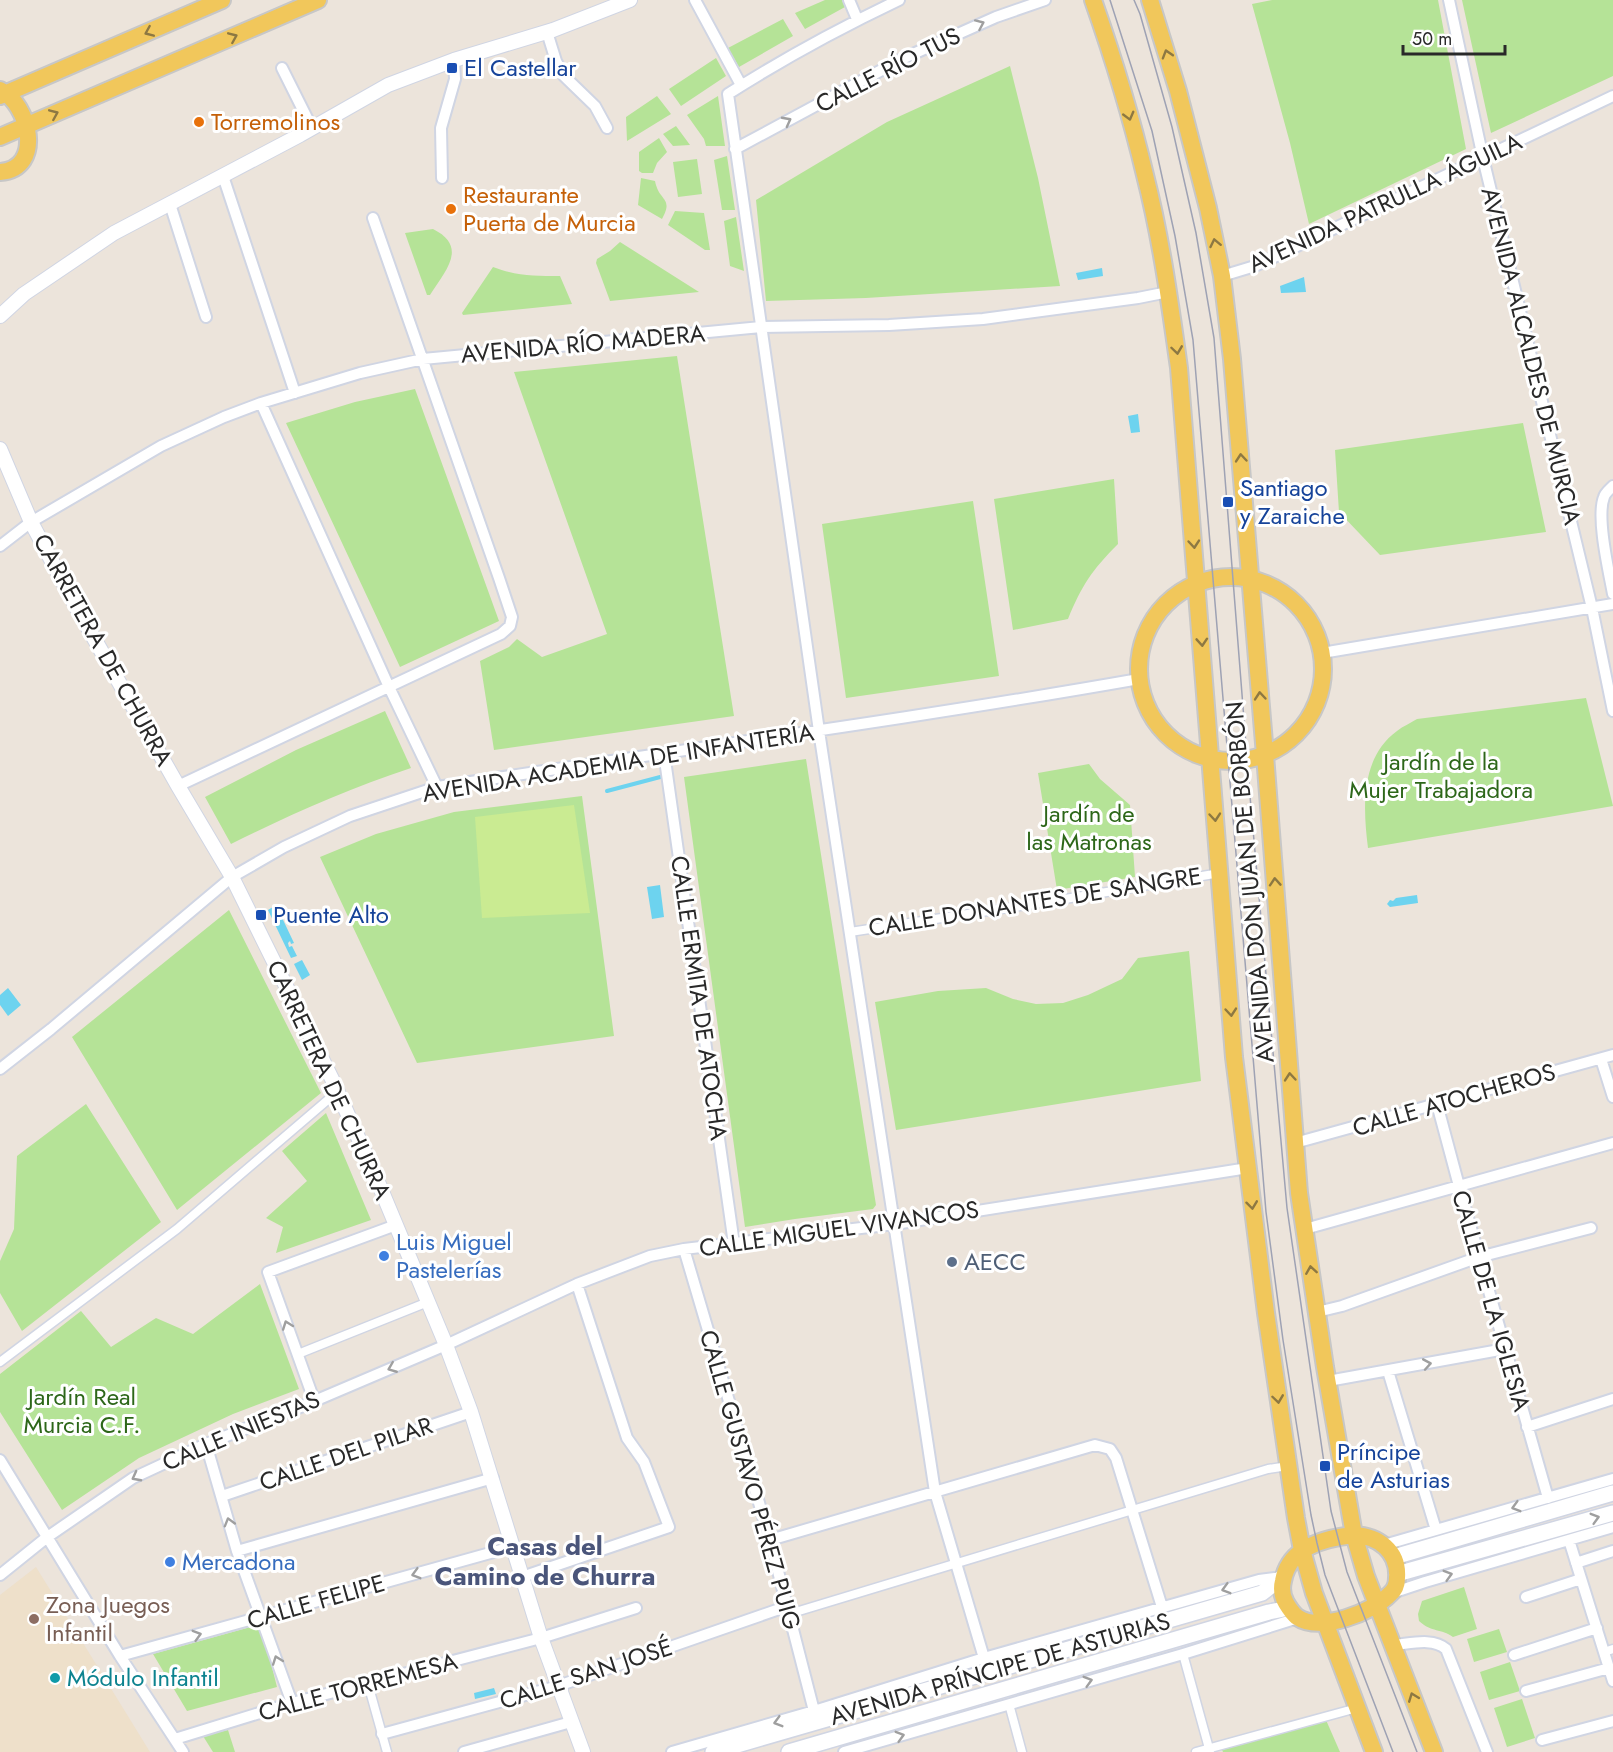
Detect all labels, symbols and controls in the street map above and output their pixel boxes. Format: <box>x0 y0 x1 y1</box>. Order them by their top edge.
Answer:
street label: CALLE RÍO TUS <box>809 18 966 121</box>
scale bar <box>1403 18 1505 56</box>
one-way arrow <box>973 20 984 32</box>
one-way arrow <box>144 24 155 36</box>
text: 50 m <box>1412 26 1452 52</box>
one-way arrow <box>226 32 237 44</box>
place label: El Castellar <box>464 50 577 85</box>
one-way arrow <box>1162 50 1174 60</box>
marker: El Castellar <box>445 61 459 75</box>
place label: Torremolinos <box>211 104 340 139</box>
one-way arrow <box>47 109 58 121</box>
one-way arrow <box>1122 110 1134 121</box>
marker: Torremolinos <box>192 115 206 129</box>
one-way arrow <box>781 117 791 128</box>
street label: AVENIDA PATRULLA ÁGUILA <box>1242 124 1527 281</box>
place label: Restaurante Puerta de Murcia <box>463 177 636 240</box>
street label: AVENIDA ALCALDES DE MURCIA <box>1473 183 1590 529</box>
marker: Restaurante Puerta de Murcia <box>444 202 458 216</box>
one-way arrow <box>1209 239 1222 249</box>
street label: AVENIDA RÍO MADERA <box>459 315 707 372</box>
one-way arrow <box>1170 345 1182 354</box>
one-way arrow <box>1234 453 1247 462</box>
place label: Santiago y Zaraiche <box>1240 470 1345 533</box>
marker: Santiago y Zaraiche <box>1221 495 1235 509</box>
street label: CARRETERA DE CHURRA <box>25 527 182 772</box>
one-way arrow <box>1187 539 1200 548</box>
one-way arrow <box>1195 637 1208 646</box>
one-way arrow <box>1254 692 1267 701</box>
street label: AVENIDA DON JUAN DE BORBÓN <box>1216 700 1283 1064</box>
street label: AVENIDA ACADEMIA DE INFANTERÍA <box>420 714 816 811</box>
park label: Jardín de la Mujer Trabajadora <box>1349 744 1533 807</box>
park label: Jardín de las Matronas <box>1026 796 1152 859</box>
one-way arrow <box>1208 813 1221 822</box>
street label: CALLE ERMITA DE ATOCHA <box>662 853 737 1143</box>
street label: CALLE DONANTES DE SANGRE <box>866 858 1204 945</box>
one-way arrow <box>1268 878 1281 887</box>
place label: Puente Alto <box>273 897 389 932</box>
marker: Puente Alto <box>254 908 268 922</box>
street label: CARRETERA DE CHURRA <box>258 954 401 1206</box>
one-way arrow <box>1224 1007 1237 1016</box>
street label: CALLE ATOCHEROS <box>1348 1054 1559 1145</box>
one-way arrow <box>1284 1072 1297 1081</box>
street label: CALLE DE LA IGLESIA <box>1443 1186 1540 1416</box>
street label: CALLE MIGUEL VIVANCOS <box>697 1192 981 1265</box>
one-way arrow <box>1246 1201 1258 1210</box>
place label: Luis Miguel Pastelerías <box>396 1224 512 1287</box>
place label: AECC <box>964 1244 1026 1279</box>
marker: Luis Miguel Pastelerías <box>377 1249 391 1263</box>
marker: AECC <box>945 1255 959 1269</box>
one-way arrow <box>1305 1266 1317 1275</box>
one-way arrow <box>282 1320 295 1331</box>
street label: CALLE GUSTAVO PÉREZ PUIG <box>691 1326 810 1634</box>
one-way arrow <box>1421 1358 1431 1371</box>
one-way arrow <box>388 1361 399 1373</box>
park label: Jardín Real Murcia C.F. <box>23 1379 141 1442</box>
street label: CALLE INIESTAS <box>156 1382 325 1480</box>
one-way arrow <box>1272 1394 1284 1403</box>
street label: CALLE DEL PILAR <box>254 1407 438 1500</box>
place label: Príncipe de Asturias <box>1337 1434 1450 1497</box>
marker: Príncipe de Asturias <box>1318 1459 1332 1473</box>
one-way arrow <box>132 1470 142 1481</box>
one-way arrow <box>1512 1500 1522 1512</box>
one-way arrow <box>1589 1513 1600 1525</box>
one-way arrow <box>224 1517 236 1528</box>
district label: Casas del Camino de Churra <box>435 1527 655 1595</box>
place label: Mercadona <box>182 1544 296 1579</box>
marker: Mercadona <box>163 1555 177 1569</box>
street label: CALLE FELIPE <box>243 1565 389 1638</box>
one-way arrow <box>411 1567 422 1579</box>
one-way arrow <box>1442 1570 1453 1582</box>
one-way arrow <box>1221 1582 1232 1594</box>
place label: Zona Juegos Infantil <box>46 1587 170 1650</box>
street label: AVENIDA PRÍNCIPE DE ASTURIAS <box>825 1603 1174 1734</box>
marker: Zona Juegos Infantil <box>27 1612 41 1626</box>
street label: CALLE SAN JOSÉ <box>495 1629 677 1718</box>
one-way arrow <box>191 1630 202 1642</box>
street label: CALLE TORREMESA <box>255 1643 461 1730</box>
one-way arrow <box>271 1655 284 1666</box>
place label: Módulo Infantil <box>67 1660 219 1695</box>
marker: Módulo Infantil <box>48 1671 62 1685</box>
one-way arrow <box>1082 1676 1093 1688</box>
one-way arrow <box>1408 1693 1420 1704</box>
one-way arrow <box>773 1715 783 1727</box>
one-way arrow <box>894 1731 905 1743</box>

